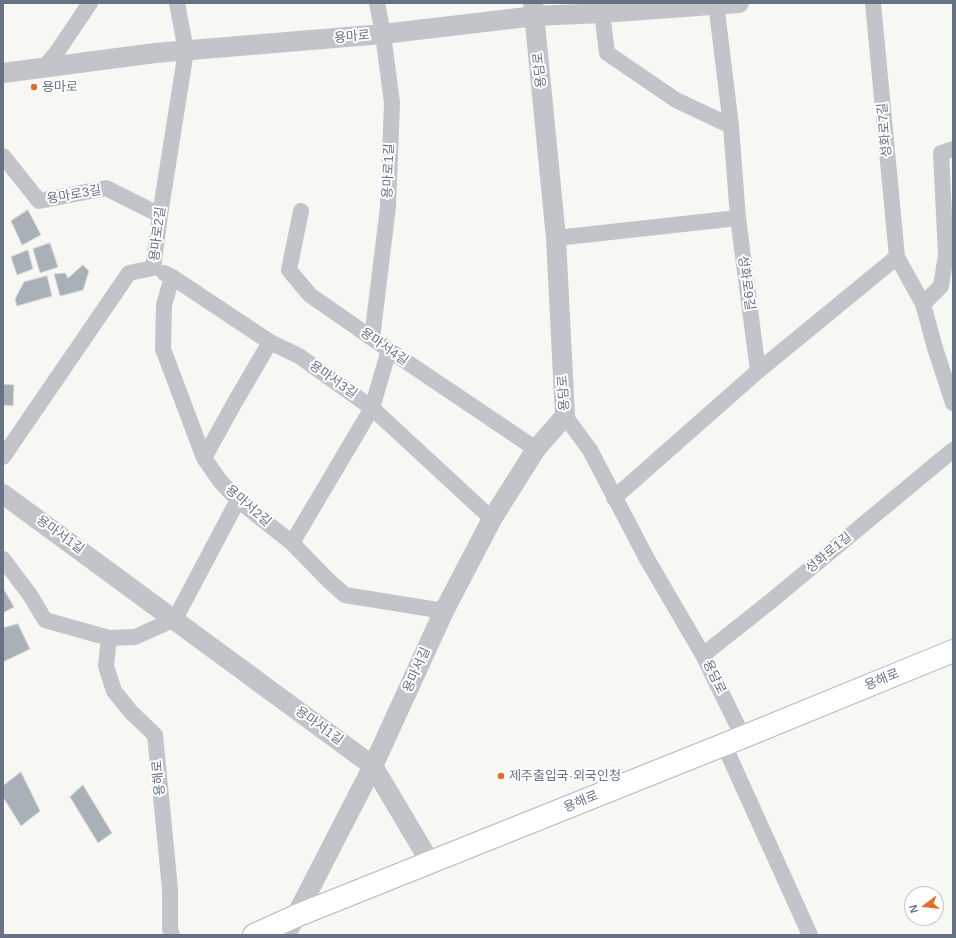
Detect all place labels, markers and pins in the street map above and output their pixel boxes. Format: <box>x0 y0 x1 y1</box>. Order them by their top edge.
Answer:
place label: 용마로 <box>42 79 78 95</box>
marker: 용마로 <box>29 82 39 92</box>
place label: 제주출입국·외국인청 <box>509 768 621 784</box>
marker: 제주출입국·외국인청 <box>496 771 506 781</box>

